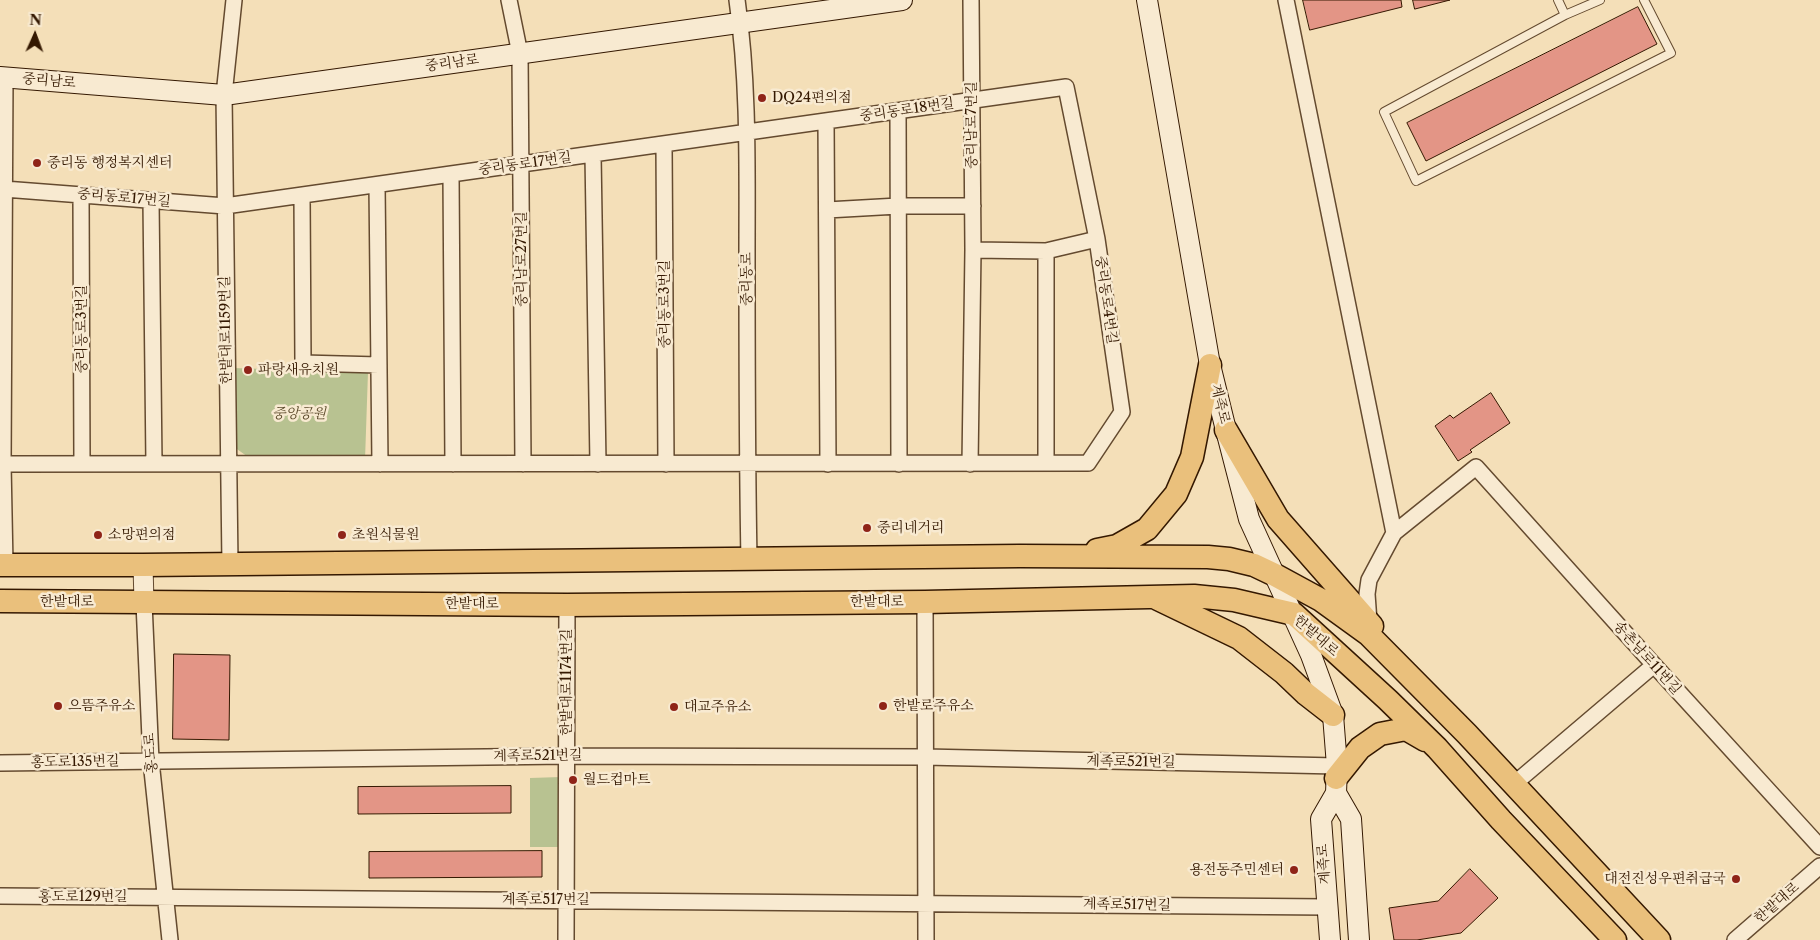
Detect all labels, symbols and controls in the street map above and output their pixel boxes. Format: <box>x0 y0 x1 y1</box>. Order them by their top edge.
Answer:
north arrow <box>10 10 60 60</box>
text: N <box>29 11 42 29</box>
street label: 중리남로 <box>424 51 480 75</box>
street label: 중리남로 <box>21 70 77 92</box>
street label: 중리남로7번길 <box>964 81 980 169</box>
place label: DQ24편의점 <box>772 90 852 106</box>
marker: DQ24편의점 <box>756 92 768 104</box>
street label: 중리동로18번길 <box>859 95 955 125</box>
street label: 중리동로17번길 <box>477 149 573 179</box>
place label: 중리동 행정복지센터 <box>47 155 172 171</box>
marker: 중리동 행정복지센터 <box>31 157 43 169</box>
street label: 중리동로17번길 <box>76 186 172 210</box>
street label: 중리남로27번길 <box>514 211 530 307</box>
street label: 중리동로 <box>739 252 755 306</box>
street label: 중리동로4번길 <box>1091 255 1121 345</box>
street label: 중리동로3번길 <box>657 260 673 348</box>
street label: 한밭대로1159번길 <box>217 275 235 385</box>
street label: 중리동로3번길 <box>74 285 90 373</box>
place label: 파랑새유치원 <box>258 362 339 378</box>
marker: 파랑새유치원 <box>242 364 254 376</box>
street label: 계족로 <box>1207 382 1233 426</box>
park label: 중앙공원 <box>272 406 326 422</box>
place label: 중리네거리 <box>877 520 945 536</box>
marker: 중리네거리 <box>861 522 873 534</box>
place label: 소망편의점 <box>108 527 176 543</box>
place label: 초원식물원 <box>352 527 420 543</box>
marker: 소망편의점 <box>92 529 104 541</box>
marker: 초원식물원 <box>336 529 348 541</box>
street label: 한밭대로 <box>40 594 94 610</box>
street label: 한밭대로 <box>850 594 904 610</box>
street label: 한밭대로 <box>445 596 499 612</box>
street label: 한밭대로 <box>1290 612 1342 660</box>
street label: 송촌남로11번길 <box>1610 618 1684 698</box>
street label: 한밭대로1174번길 <box>559 628 575 736</box>
place label: 으뜸주유소 <box>68 698 136 714</box>
place label: 한밭로주유소 <box>893 698 974 714</box>
place label: 대교주유소 <box>684 699 752 715</box>
marker: 으뜸주유소 <box>52 700 64 712</box>
marker: 한밭로주유소 <box>877 700 889 712</box>
marker: 대교주유소 <box>668 701 680 713</box>
street label: 홍도로 <box>141 732 161 774</box>
street label: 계족로521번길 <box>493 747 583 765</box>
street label: 홍도로135번길 <box>30 753 120 771</box>
street label: 계족로521번길 <box>1086 753 1176 771</box>
place label: 월드컵마트 <box>583 772 651 788</box>
marker: 월드컵마트 <box>567 774 579 786</box>
street label: 계족로 <box>1314 843 1334 885</box>
place label: 용전동주민센터 <box>1189 862 1284 878</box>
marker: 용전동주민센터 <box>1288 864 1300 876</box>
place label: 대전진성우편취급국 <box>1604 871 1726 887</box>
marker: 대전진성우편취급국 <box>1730 873 1742 885</box>
street label: 한밭대로 <box>1751 879 1803 927</box>
street label: 홍도로129번길 <box>38 889 128 905</box>
street label: 계족로517번길 <box>502 892 590 908</box>
street label: 계족로517번길 <box>1083 896 1171 914</box>

